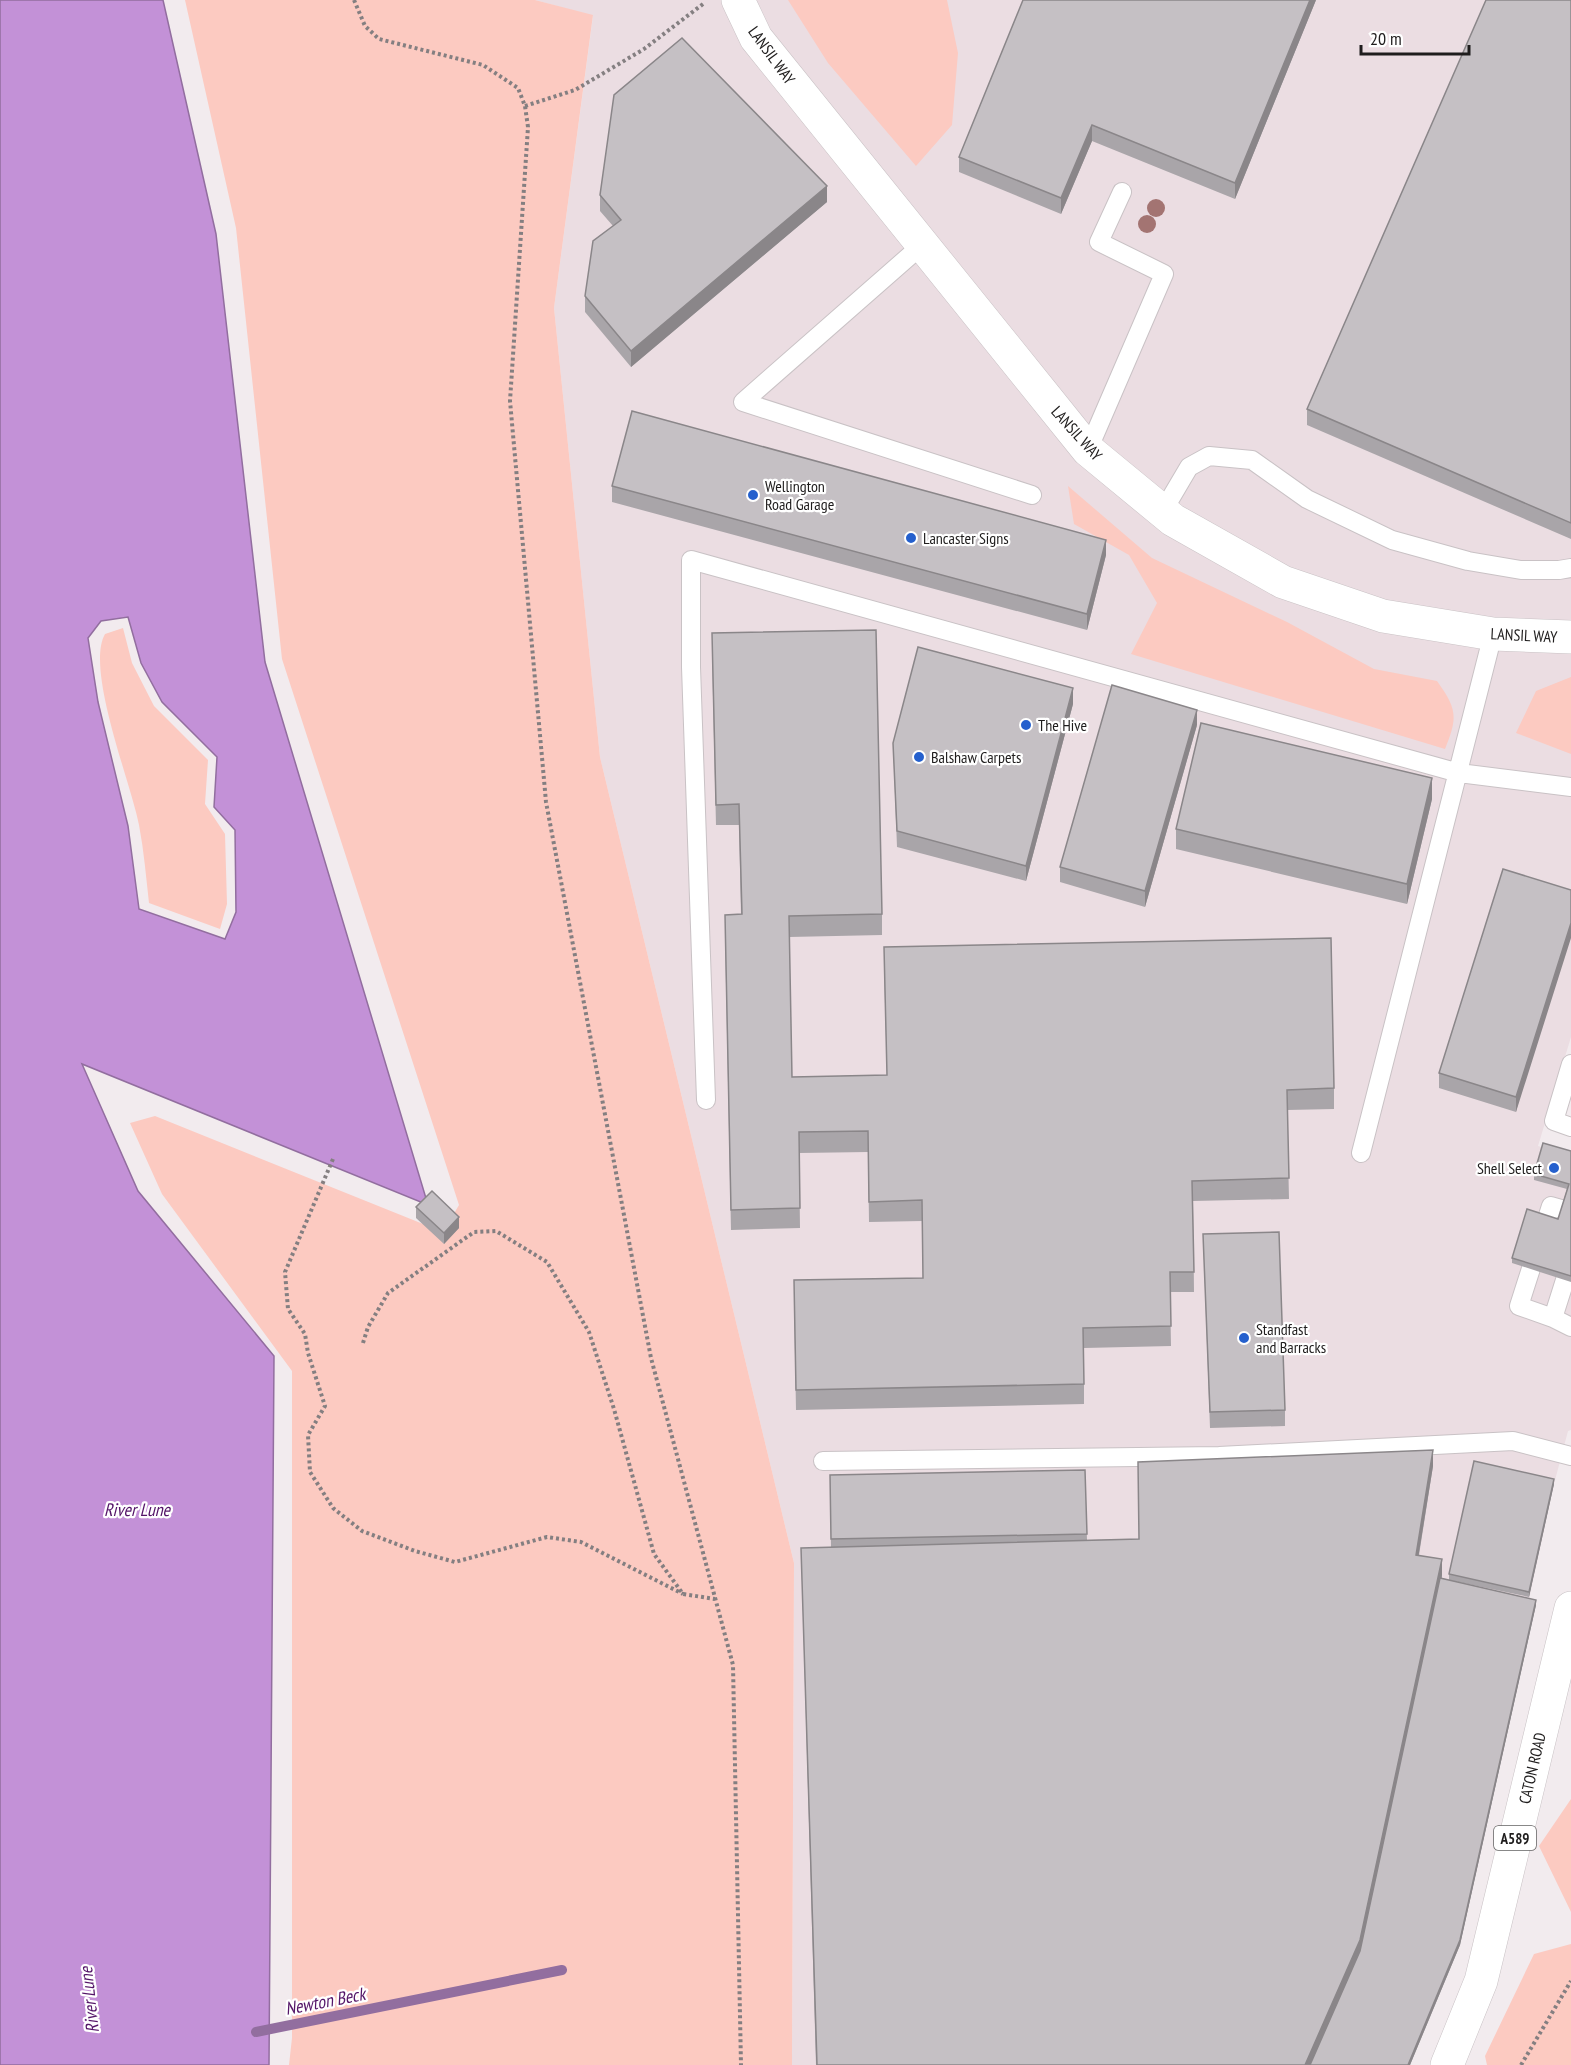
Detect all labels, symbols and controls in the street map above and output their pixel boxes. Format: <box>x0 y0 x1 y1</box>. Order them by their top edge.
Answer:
scale bar <box>1361 18 1469 56</box>
street label: LANSIL WAY <box>744 22 800 89</box>
text: 20 m <box>1370 27 1402 50</box>
street label: LANSIL WAY <box>1047 401 1107 465</box>
place label: Wellington Road Garage <box>765 476 834 514</box>
marker: Wellington Road Garage <box>746 488 760 502</box>
place label: Lancaster Signs <box>923 528 1009 548</box>
marker: Lancaster Signs <box>904 531 918 545</box>
street label: LANSIL WAY <box>1490 623 1559 647</box>
place label: The Hive <box>1038 715 1087 735</box>
marker: The Hive <box>1019 718 1033 732</box>
place label: Balshaw Carpets <box>931 747 1021 767</box>
marker: Balshaw Carpets <box>912 750 926 764</box>
place label: Shell Select <box>1477 1158 1543 1178</box>
marker: Shell Select <box>1547 1161 1561 1175</box>
place label: Standfast and Barracks <box>1256 1319 1326 1357</box>
marker: Standfast and Barracks <box>1237 1331 1251 1345</box>
water label: River Lune <box>104 1498 172 1521</box>
street label: CATON ROAD <box>1514 1730 1550 1806</box>
road number: A589 <box>1494 1826 1536 1850</box>
water label: River Lune <box>74 1964 104 2034</box>
water label: Newton Beck <box>283 1982 369 2020</box>

